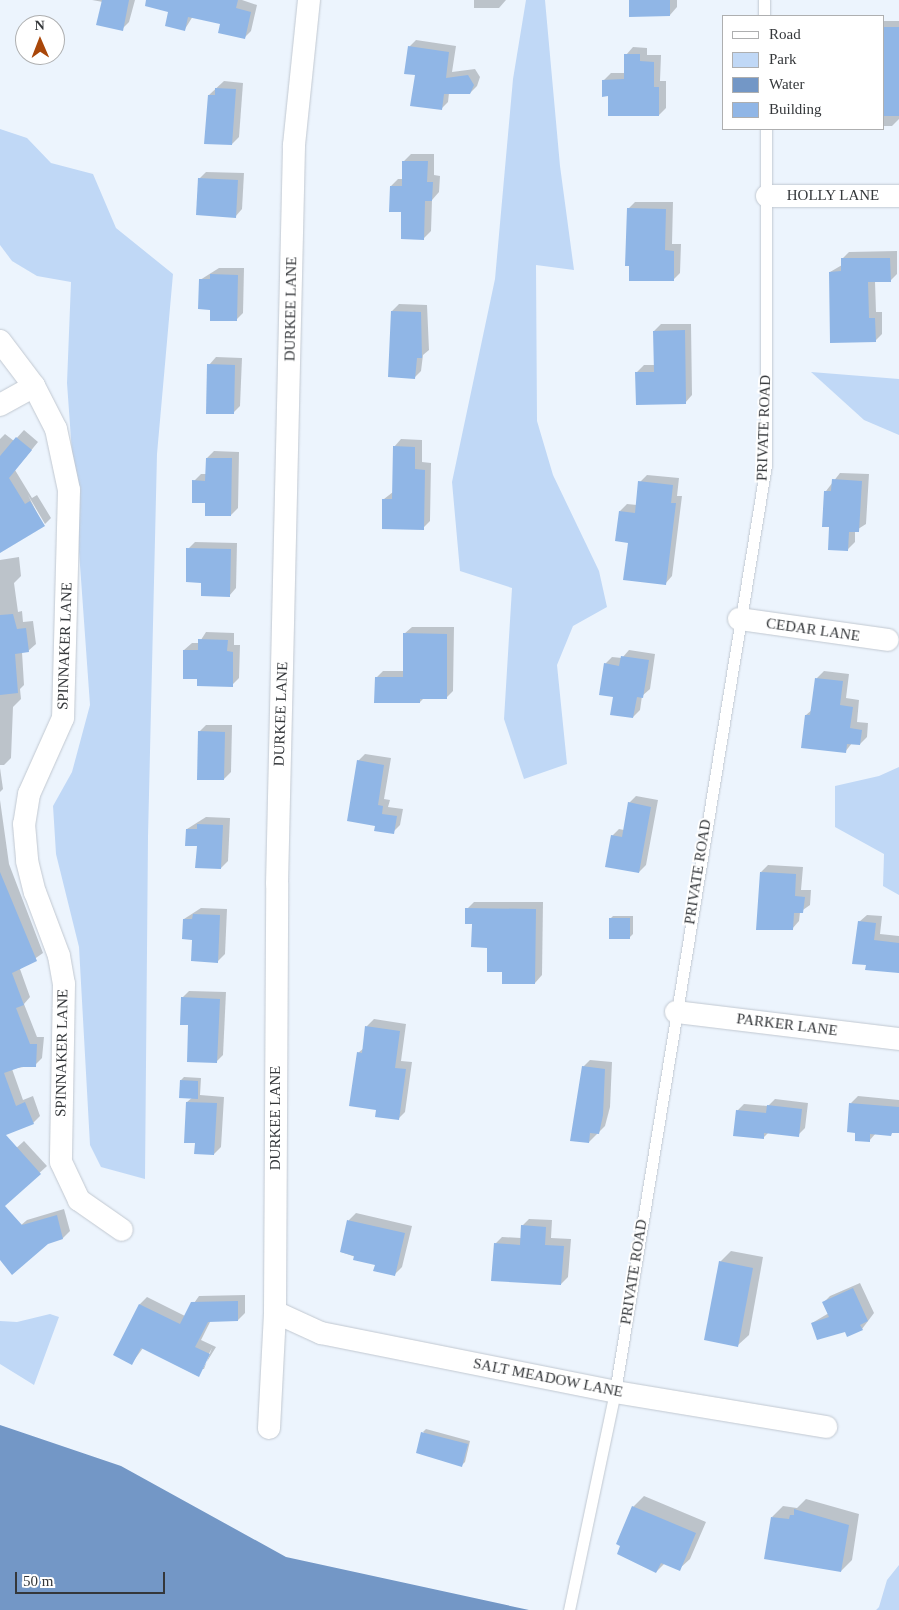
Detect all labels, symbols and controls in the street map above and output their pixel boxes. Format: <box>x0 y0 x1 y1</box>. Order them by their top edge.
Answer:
north arrow <box>15 15 65 65</box>
legend <box>722 15 884 130</box>
text: N <box>35 18 45 33</box>
text: Road <box>769 26 801 42</box>
text: Park <box>769 51 797 67</box>
text: Water <box>769 76 804 92</box>
text: Building <box>769 101 822 117</box>
street label: HOLLY LANE <box>786 187 880 205</box>
street label: DURKEE LANE <box>281 257 301 361</box>
street label: PRIVATE ROAD <box>753 375 775 481</box>
street label: SPINNAKER LANE <box>54 582 76 710</box>
street label: CEDAR LANE <box>765 615 861 645</box>
street label: DURKEE LANE <box>270 661 292 767</box>
street label: PRIVATE ROAD <box>681 818 715 926</box>
street label: SPINNAKER LANE <box>52 989 72 1117</box>
street label: PARKER LANE <box>736 1010 838 1040</box>
street label: DURKEE LANE <box>267 1066 285 1170</box>
street label: PRIVATE ROAD <box>617 1218 651 1326</box>
street label: SALT MEADOW LANE <box>471 1355 625 1401</box>
scale bar <box>18 1562 168 1594</box>
text: 50 m <box>23 1573 53 1589</box>

